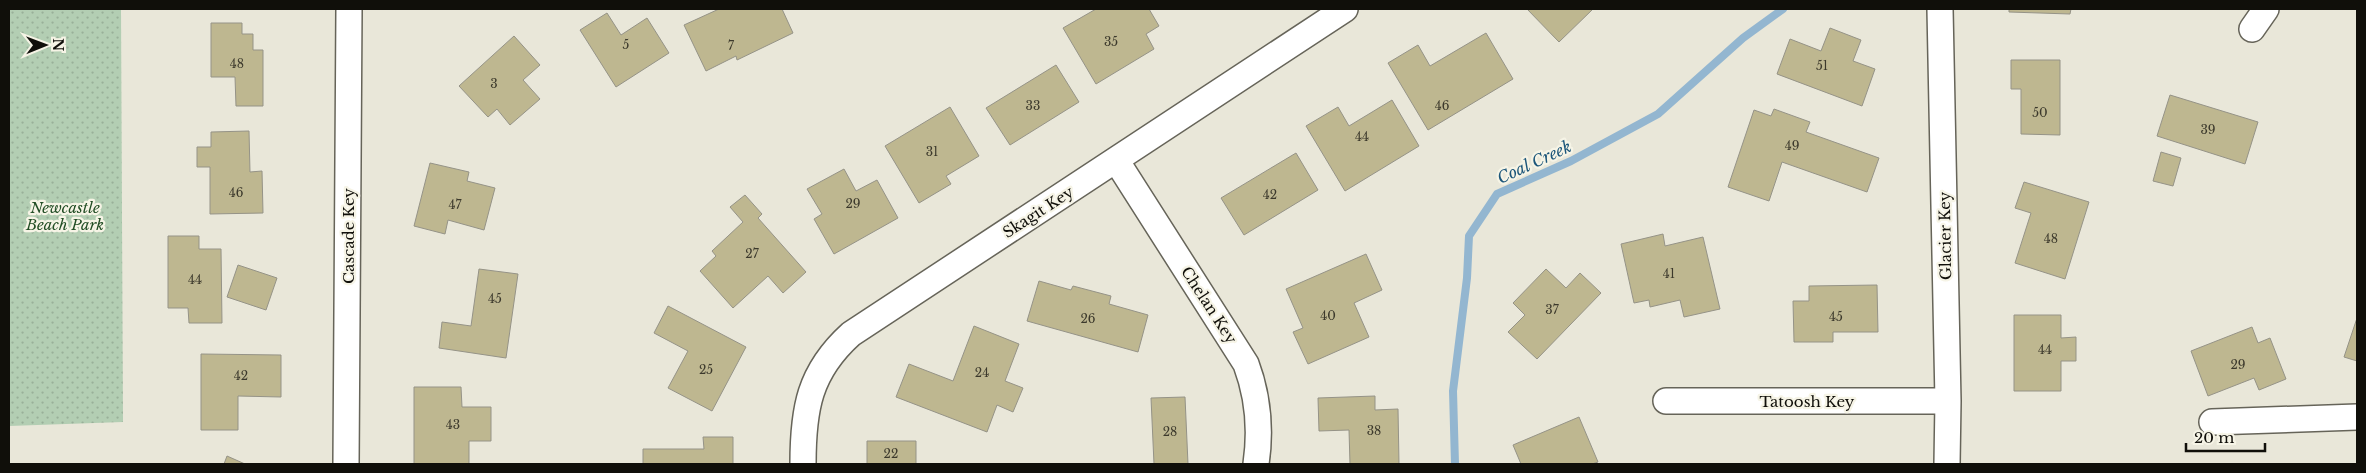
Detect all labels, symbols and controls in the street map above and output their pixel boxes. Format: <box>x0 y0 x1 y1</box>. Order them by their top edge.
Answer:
north arrow <box>20 20 70 70</box>
house number: 35 <box>1104 34 1118 49</box>
house number: 5 <box>623 37 630 52</box>
text: N <box>49 38 67 52</box>
house number: 7 <box>728 38 735 53</box>
house number: 48 <box>230 56 244 71</box>
house number: 51 <box>1816 58 1828 73</box>
house number: 3 <box>490 76 498 91</box>
house number: 33 <box>1026 98 1040 113</box>
house number: 46 <box>1435 98 1450 113</box>
house number: 50 <box>2032 105 2048 120</box>
house number: 39 <box>2200 122 2216 137</box>
house number: 44 <box>1355 129 1369 144</box>
water label: Coal Creek <box>1494 136 1574 188</box>
house number: 49 <box>1785 138 1799 153</box>
house number: 31 <box>926 144 938 159</box>
street label: Skagit Key <box>999 182 1077 242</box>
house number: 46 <box>229 185 244 200</box>
house number: 42 <box>1263 187 1277 202</box>
street label: Cascade Key <box>339 188 358 284</box>
street label: Glacier Key <box>1935 191 1955 280</box>
house number: 29 <box>845 196 861 211</box>
house number: 47 <box>448 197 462 212</box>
park label: Newcastle Beach Park <box>25 198 104 234</box>
house number: 48 <box>2044 231 2058 246</box>
house number: 27 <box>745 246 760 261</box>
street label: Chelan Key <box>1177 263 1241 347</box>
house number: 41 <box>1663 266 1675 281</box>
house number: 44 <box>188 272 202 287</box>
house number: 45 <box>488 291 502 306</box>
house number: 37 <box>1545 302 1560 317</box>
house number: 40 <box>1320 308 1336 323</box>
house number: 45 <box>1829 309 1843 324</box>
house number: 26 <box>1080 311 1096 326</box>
house number: 44 <box>2038 342 2052 357</box>
house number: 29 <box>2230 357 2246 372</box>
house number: 25 <box>699 362 713 377</box>
house number: 24 <box>975 365 989 380</box>
house number: 42 <box>234 368 248 383</box>
street label: Tatoosh Key <box>1760 392 1855 411</box>
house number: 43 <box>446 417 460 432</box>
scale bar <box>2186 420 2265 452</box>
house number: 38 <box>1367 423 1381 438</box>
house number: 28 <box>1163 424 1177 439</box>
text: 20 m <box>2194 428 2234 447</box>
house number: 22 <box>884 446 898 461</box>

